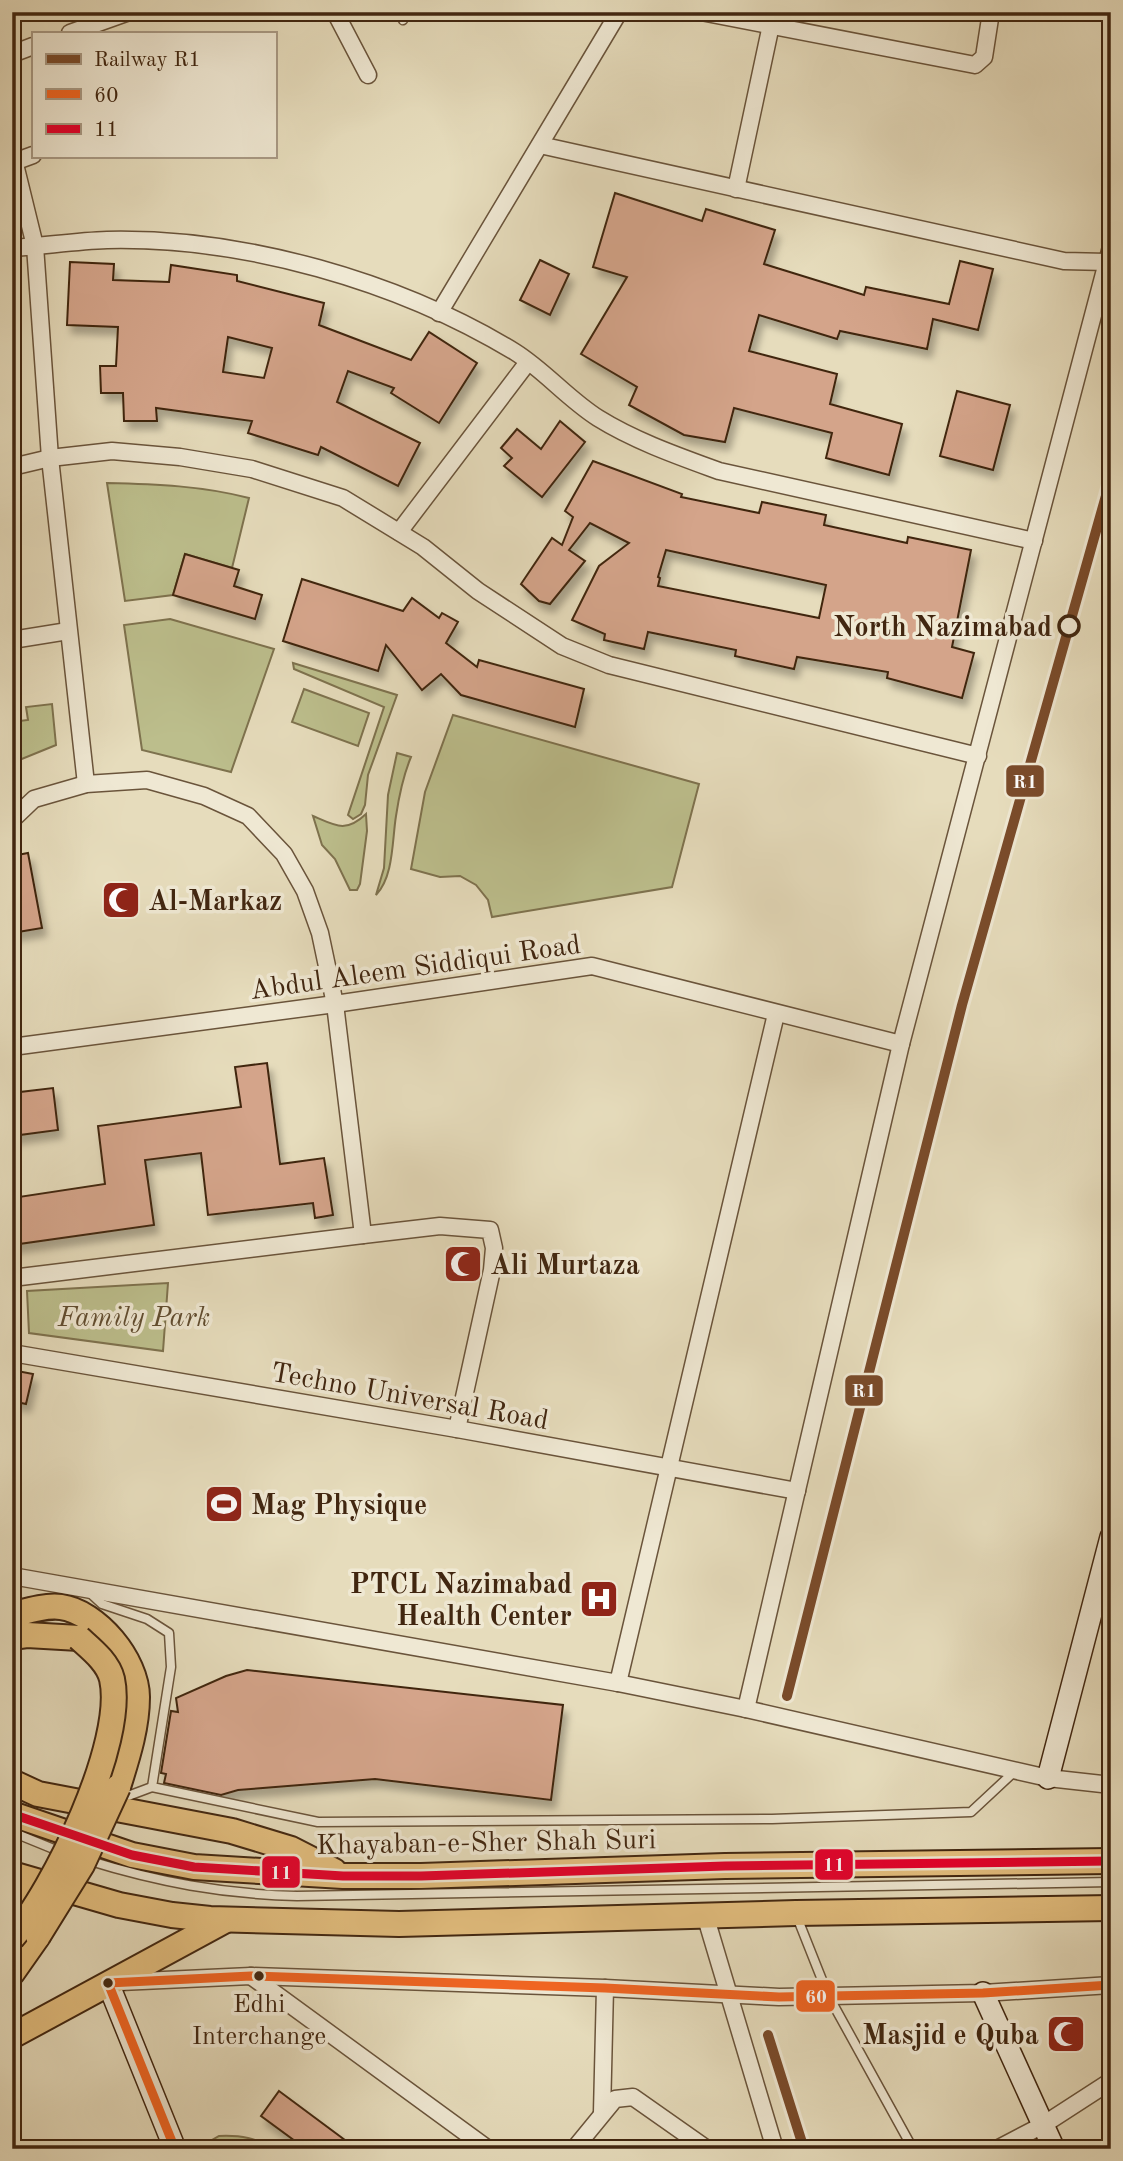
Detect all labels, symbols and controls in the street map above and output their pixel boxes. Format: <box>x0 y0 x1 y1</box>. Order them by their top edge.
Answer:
legend <box>32 32 276 158</box>
text: Railway R1 <box>94 50 201 71</box>
text: 60 <box>94 86 118 107</box>
text: 11 <box>94 120 118 141</box>
place label: North Nazimabad <box>833 615 1052 643</box>
marker: North Nazimabad <box>1058 615 1080 637</box>
line badge: R1 <box>1005 764 1045 798</box>
text: R1 <box>1013 774 1037 793</box>
mosque icon: Al-Markaz <box>100 879 142 921</box>
place label: Al-Markaz <box>148 889 282 917</box>
street label: Abdul Aleem Siddiqui Road <box>248 932 583 1006</box>
mosque icon: Ali Murtaza <box>442 1243 484 1285</box>
place label: Ali Murtaza <box>490 1253 640 1281</box>
park label: Family Park <box>57 1305 210 1333</box>
street label: Techno Universal Road <box>268 1360 550 1436</box>
line badge: R1 <box>844 1374 884 1407</box>
text: R1 <box>852 1383 876 1402</box>
sports icon: Mag Physique <box>203 1483 245 1525</box>
place label: Mag Physique <box>251 1493 427 1521</box>
place label: PTCL Nazimabad Health Center <box>350 1572 572 1632</box>
hospital icon: PTCL Nazimabad Health Center <box>578 1578 620 1620</box>
street label: Khayaban-e-Sher Shah Suri <box>316 1827 656 1861</box>
line badge: 11 <box>814 1848 854 1881</box>
line badge: 11 <box>261 1855 301 1889</box>
text: 11 <box>823 1857 845 1876</box>
text: 11 <box>270 1865 292 1884</box>
marker: Edhi Interchange <box>252 1969 266 1983</box>
unlabelled marker <box>101 1976 115 1990</box>
line badge: 60 <box>795 1979 836 2013</box>
text: 60 <box>805 1989 827 2008</box>
place label: Edhi Interchange <box>192 1992 326 2050</box>
mosque icon: Masjid e Quba <box>1045 2013 1087 2055</box>
place label: Masjid e Quba <box>862 2023 1039 2051</box>

